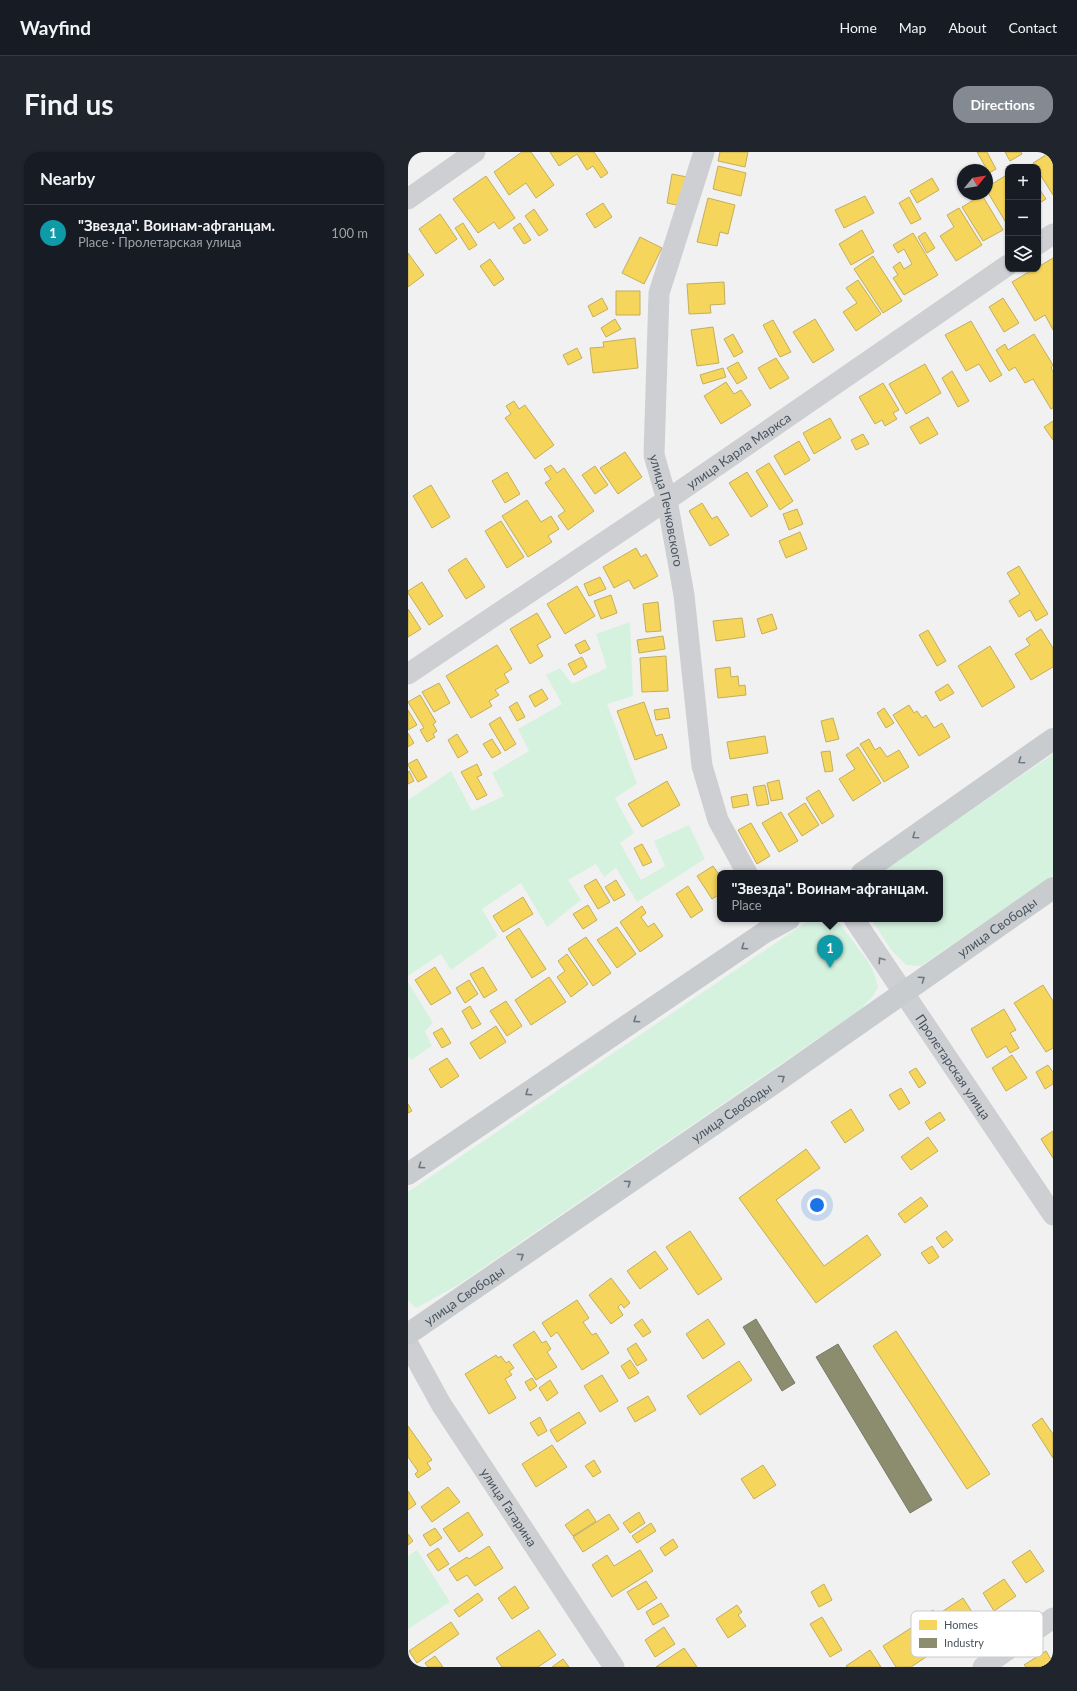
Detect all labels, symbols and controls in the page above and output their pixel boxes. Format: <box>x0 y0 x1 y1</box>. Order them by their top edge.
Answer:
text: Wayfind <box>20 16 91 39</box>
text: Home <box>839 19 877 36</box>
text: Map <box>899 19 926 36</box>
text: About <box>948 19 986 36</box>
text: Contact <box>1008 19 1057 36</box>
button: Directions <box>953 86 1053 123</box>
text: Find us <box>24 87 114 121</box>
north arrow <box>957 164 993 200</box>
map controls <box>1005 164 1041 272</box>
button: + <box>1005 164 1041 200</box>
text: Nearby <box>40 168 95 189</box>
button: − <box>1005 200 1041 236</box>
text: "Звезда". Воинам-афганцам. <box>78 216 275 234</box>
text: 1 <box>49 225 57 241</box>
text: 100 m <box>331 225 368 241</box>
text: Place · Пролетарская улица <box>78 234 241 250</box>
button: layers <box>1005 236 1041 272</box>
street label: улица Карла Маркса <box>683 409 794 492</box>
street label: улица Печковского <box>646 452 687 568</box>
one-way arrow <box>1018 756 1025 764</box>
one-way arrow <box>912 831 919 838</box>
popup <box>717 870 943 922</box>
text: "Звезда". Воинам-афганцам. <box>731 879 929 897</box>
street label: улица Свободы <box>954 894 1040 960</box>
text: Place <box>731 897 762 913</box>
pin: 1 <box>817 935 843 968</box>
one-way arrow <box>741 942 748 949</box>
one-way arrow <box>878 957 886 964</box>
one-way arrow <box>918 977 925 984</box>
street label: Пролетарская улица <box>912 1011 994 1122</box>
one-way arrow <box>633 1015 640 1023</box>
one-way arrow <box>777 1076 784 1083</box>
street label: улица Свободы <box>688 1079 774 1145</box>
one-way arrow <box>526 1088 533 1095</box>
one-way arrow <box>418 1161 425 1169</box>
one-way arrow <box>624 1180 631 1188</box>
your location <box>807 1195 827 1215</box>
one-way arrow <box>517 1253 524 1261</box>
street label: улица Свободы <box>421 1263 507 1329</box>
street label: улица Гагарина <box>477 1465 540 1549</box>
legend <box>911 1611 1043 1657</box>
text: Homes <box>944 1618 978 1631</box>
text: Industry <box>944 1636 984 1649</box>

